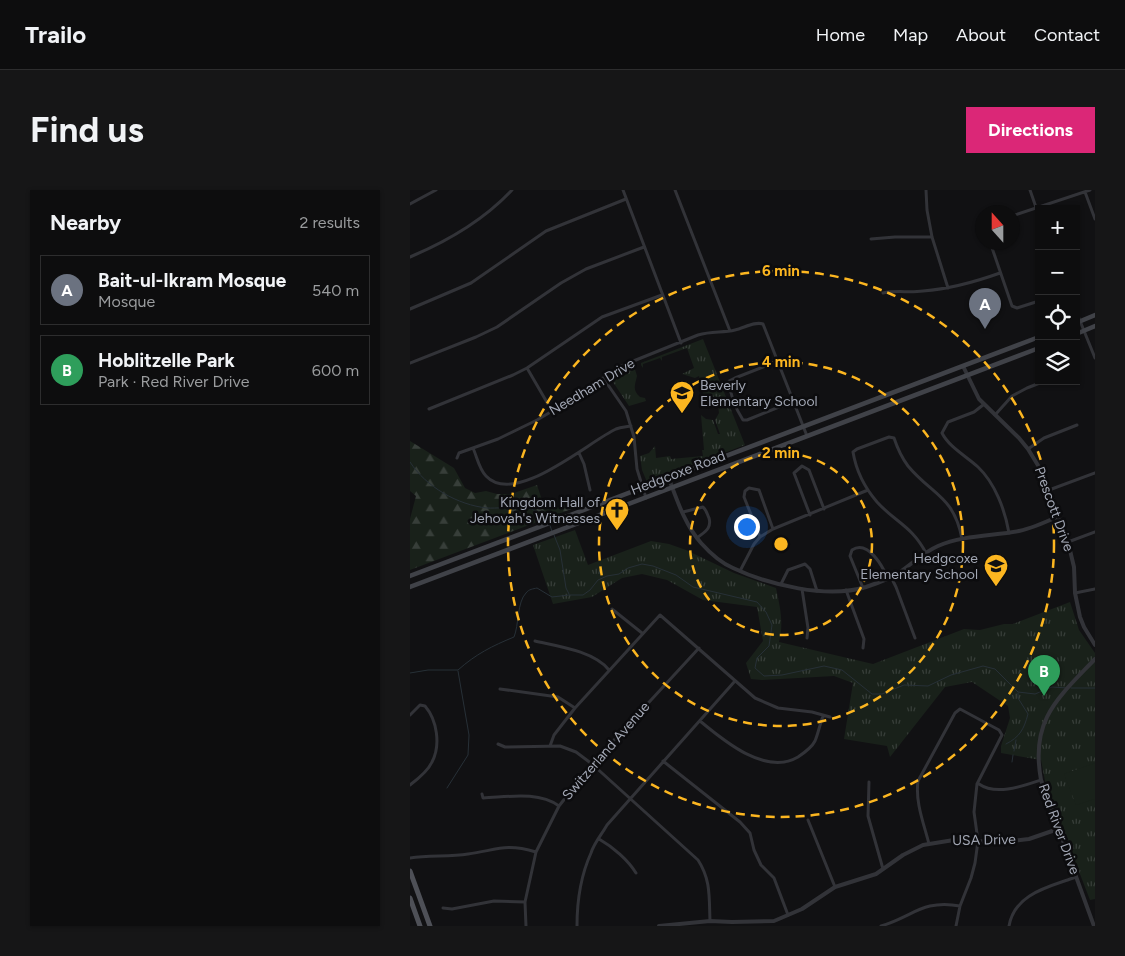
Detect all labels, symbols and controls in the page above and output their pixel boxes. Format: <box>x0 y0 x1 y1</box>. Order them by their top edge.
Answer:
text: Trailo <box>25 20 86 49</box>
text: Home <box>816 24 865 46</box>
text: Map <box>893 24 928 46</box>
text: About <box>956 24 1006 46</box>
text: Contact <box>1034 24 1100 46</box>
button: Directions <box>966 107 1095 153</box>
text: Find us <box>30 109 144 151</box>
north arrow <box>975 205 1020 250</box>
map controls <box>1035 205 1080 385</box>
button: + <box>1035 205 1080 250</box>
text: Nearby <box>50 210 121 235</box>
text: 2 results <box>300 213 360 232</box>
button: − <box>1035 250 1080 295</box>
text: 6 min <box>762 262 800 280</box>
text: Bait-ul-Ikram Mosque <box>98 269 286 292</box>
text: A <box>61 281 73 300</box>
text: 540 m <box>312 281 359 300</box>
pin: A <box>969 288 1001 329</box>
text: Mosque <box>98 292 155 311</box>
button: locate <box>1035 295 1080 340</box>
button: layers <box>1035 340 1080 385</box>
text: Hoblitzelle Park <box>98 349 235 372</box>
text: 4 min <box>762 353 800 371</box>
street label: Needham Drive <box>546 355 638 419</box>
text: B <box>62 361 72 380</box>
text: 600 m <box>312 361 359 380</box>
text: Park · Red River Drive <box>98 372 249 391</box>
place label: Beverly Elementary School <box>700 377 818 410</box>
school or university icon: Beverly Elementary School <box>669 380 695 414</box>
text: 2 min <box>762 444 800 462</box>
street label: Hedgcoxe Road <box>628 447 728 499</box>
street label: Prescott Drive <box>1031 464 1077 554</box>
place label: Kingdom Hall of Jehovah's Witnesses <box>470 494 601 527</box>
church icon: Kingdom Hall of Jehovah's Witnesses <box>604 497 630 531</box>
your location <box>734 514 760 540</box>
centre of rings <box>772 535 790 553</box>
place label: Hedgcoxe Elementary School <box>860 550 978 583</box>
school or university icon: Hedgcoxe Elementary School <box>983 553 1009 587</box>
pin: B <box>1028 655 1060 696</box>
street label: Switzerland Avenue <box>559 698 653 804</box>
street label: Red River Drive <box>1035 781 1083 877</box>
street label: USA Drive <box>952 831 1016 849</box>

